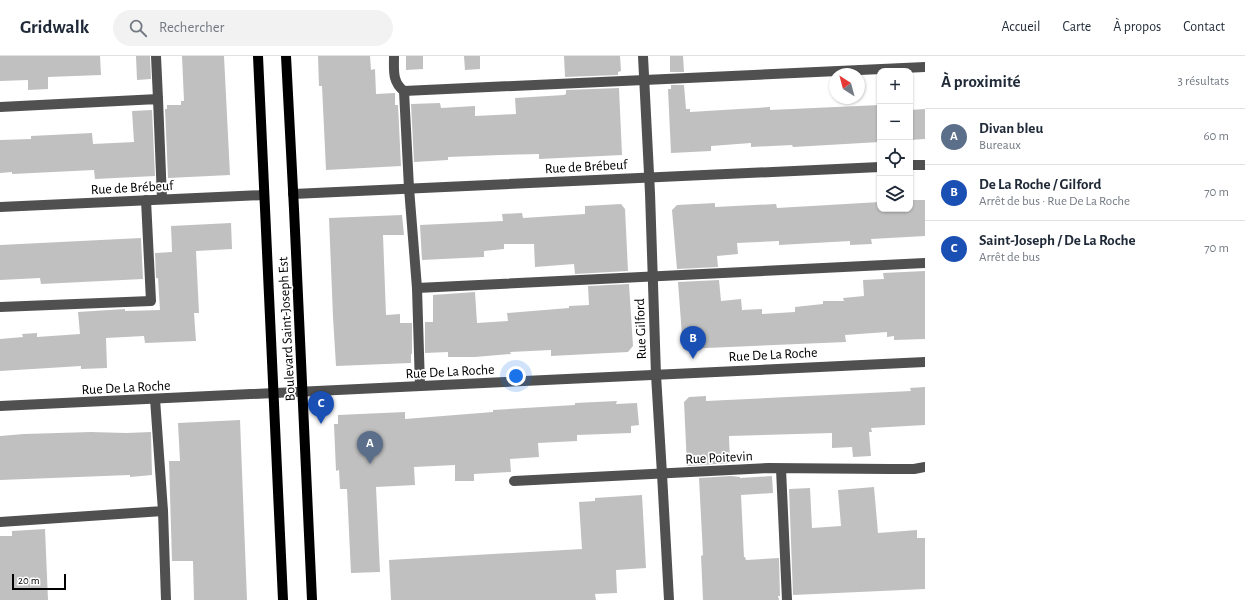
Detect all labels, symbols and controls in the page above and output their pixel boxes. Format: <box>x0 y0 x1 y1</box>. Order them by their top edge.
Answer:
search box <box>113 10 393 46</box>
icon: search <box>127 17 149 39</box>
text: Gridwalk <box>20 18 89 37</box>
text: Rechercher <box>159 20 224 35</box>
text: Accueil <box>1001 20 1040 34</box>
text: Carte <box>1062 20 1091 34</box>
text: À propos <box>1113 20 1161 34</box>
text: Contact <box>1183 20 1225 34</box>
north arrow <box>829 68 865 104</box>
map controls <box>877 68 913 212</box>
button: + <box>877 68 913 104</box>
text: À proximité <box>941 73 1021 90</box>
text: 3 résultats <box>1178 75 1229 88</box>
button: − <box>877 104 913 140</box>
text: Divan bleu <box>979 121 1043 136</box>
text: A <box>950 130 958 143</box>
text: 60 m <box>1203 130 1229 143</box>
text: Bureaux <box>979 139 1021 152</box>
button: locate <box>877 140 913 176</box>
street label: Rue de Brébeuf <box>544 158 628 176</box>
button: layers <box>877 176 913 212</box>
text: De La Roche / Gilford <box>979 177 1101 192</box>
street label: Rue de Brébeuf <box>90 179 174 197</box>
text: B <box>950 186 958 199</box>
text: 70 m <box>1204 186 1229 199</box>
text: Arrêt de bus · Rue De La Roche <box>979 195 1130 208</box>
text: Saint-Joseph / De La Roche <box>979 233 1136 248</box>
text: C <box>951 242 957 255</box>
text: 70 m <box>1204 242 1229 255</box>
text: Arrêt de bus <box>979 251 1040 264</box>
street label: Boulevard Saint-Joseph Est <box>276 256 298 402</box>
street label: Rue Gilford <box>633 298 649 360</box>
pin: B <box>680 326 706 359</box>
street label: Rue De La Roche <box>728 346 818 364</box>
street label: Rue De La Roche <box>405 363 495 381</box>
your location <box>506 366 526 386</box>
street label: Rue De La Roche <box>81 379 171 397</box>
pin: C <box>308 391 334 424</box>
pin: A <box>357 431 383 464</box>
street label: Rue Poitevin <box>685 449 753 467</box>
scale bar <box>12 572 66 591</box>
text: 20 m <box>18 575 39 586</box>

